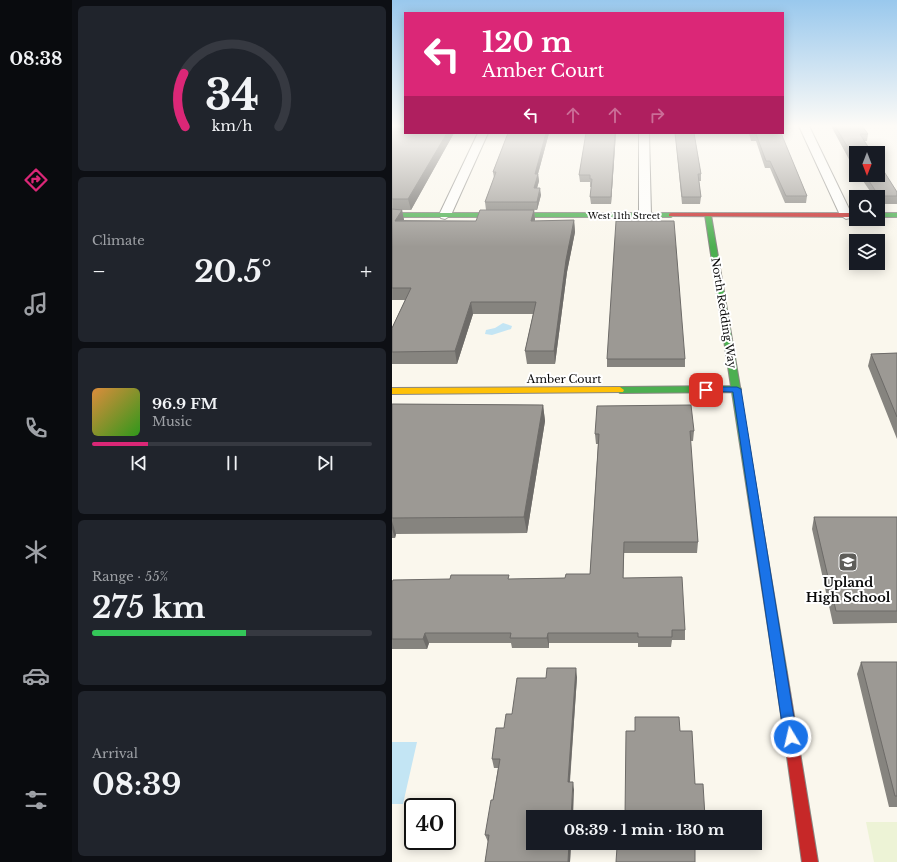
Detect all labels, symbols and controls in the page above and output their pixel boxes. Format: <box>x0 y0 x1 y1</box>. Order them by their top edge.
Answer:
text: 120 m <box>482 25 572 60</box>
icon: left <box>416 28 468 80</box>
text: 08:38 <box>9 48 63 70</box>
text: Amber Court <box>482 60 604 82</box>
text: 34 <box>205 69 259 120</box>
icon: left <box>520 104 542 126</box>
icon: ahead <box>562 104 584 126</box>
icon: ahead <box>604 104 626 126</box>
icon: right <box>646 104 668 126</box>
text: km/h <box>212 116 252 134</box>
north arrow <box>849 146 885 182</box>
map controls <box>849 146 885 270</box>
icon: directions <box>22 166 50 194</box>
button: search <box>849 190 885 226</box>
street label: West 11th Street <box>587 210 661 221</box>
text: Climate <box>92 232 145 249</box>
button: layers <box>849 234 885 270</box>
text: 20.5° <box>194 253 272 290</box>
street label: North Redding Way <box>708 257 740 369</box>
text: − <box>92 258 106 285</box>
text: + <box>360 258 372 285</box>
icon: music <box>22 290 50 318</box>
street label: Amber Court <box>526 372 602 386</box>
pin <box>689 373 723 407</box>
icon: arrive <box>695 379 717 401</box>
text: 96.9 FM <box>152 394 218 413</box>
text: Music <box>152 413 192 430</box>
icon: phone <box>22 414 50 442</box>
icon: previous <box>128 452 150 474</box>
icon: pause <box>221 452 243 474</box>
icon: next <box>314 452 336 474</box>
icon: climate <box>22 538 50 566</box>
school or university icon: Upland High School <box>837 551 859 573</box>
text: Range · 55% <box>92 568 168 585</box>
place label: Upland High School <box>806 574 891 606</box>
text: 275 km <box>92 589 206 626</box>
icon: car <box>22 662 50 690</box>
position arrow <box>770 716 812 758</box>
text: Arrival <box>92 745 138 762</box>
text: 08:39 <box>92 766 182 803</box>
icon: filters <box>22 786 50 814</box>
speed limit sign: 40 <box>404 798 456 850</box>
text: 08:39 · 1 min · 130 m <box>564 820 724 839</box>

